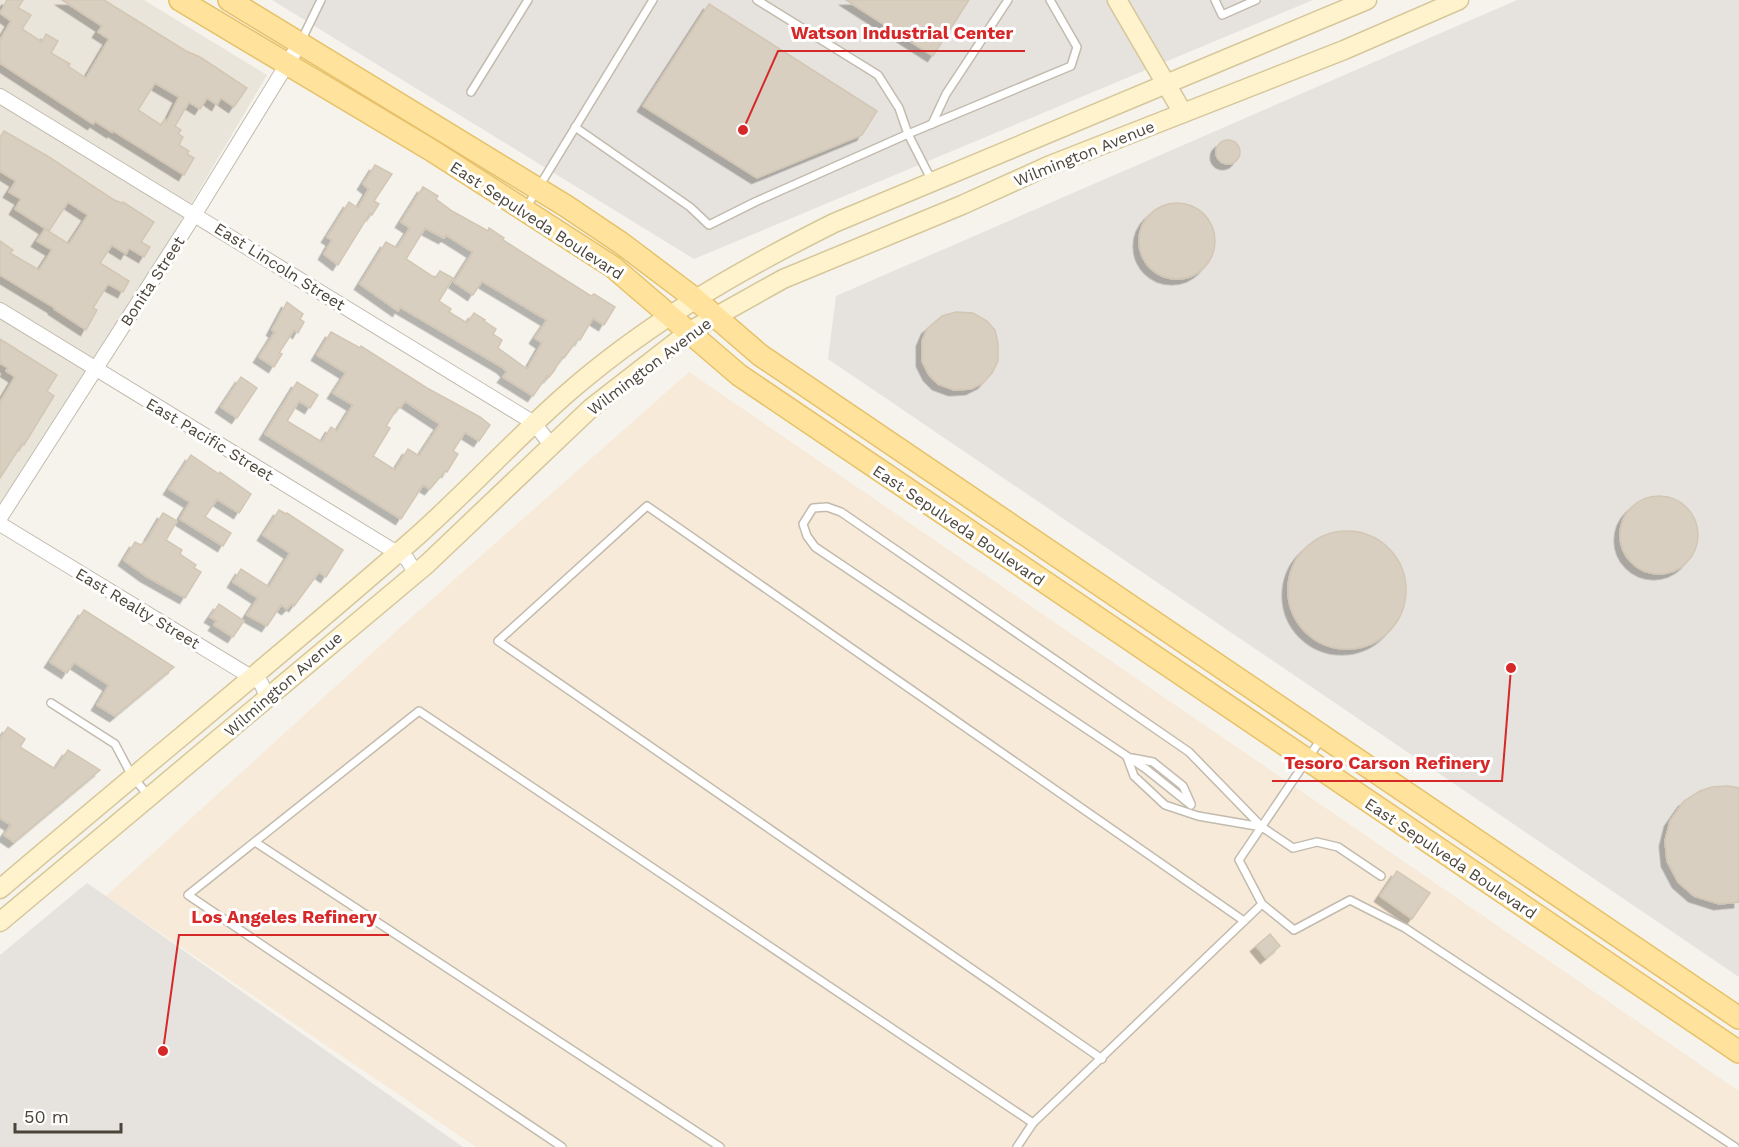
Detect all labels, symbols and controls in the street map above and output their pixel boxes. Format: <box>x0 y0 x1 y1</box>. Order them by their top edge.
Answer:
callout: Watson Industrial Center <box>778 15 1025 51</box>
text: Watson Industrial Center <box>791 22 1014 43</box>
street label: Wilmington Avenue <box>1011 117 1157 190</box>
street label: East Sepulveda Boulevard <box>446 157 627 284</box>
street label: East Lincoln Street <box>211 218 349 315</box>
street label: Bonita Street <box>116 233 189 330</box>
street label: Wilmington Avenue <box>584 314 715 419</box>
street label: East Pacific Street <box>143 394 277 485</box>
street label: East Sepulveda Boulevard <box>869 461 1048 590</box>
street label: East Realty Street <box>72 564 203 653</box>
street label: Wilmington Avenue <box>220 628 346 741</box>
callout: Tesoro Carson Refinery <box>1272 745 1502 781</box>
text: Tesoro Carson Refinery <box>1284 752 1491 773</box>
street label: East Sepulveda Boulevard <box>1361 794 1540 923</box>
callout: Los Angeles Refinery <box>179 899 389 935</box>
text: Los Angeles Refinery <box>191 906 378 927</box>
scale bar <box>15 1096 122 1134</box>
text: 50 m <box>24 1106 69 1127</box>

